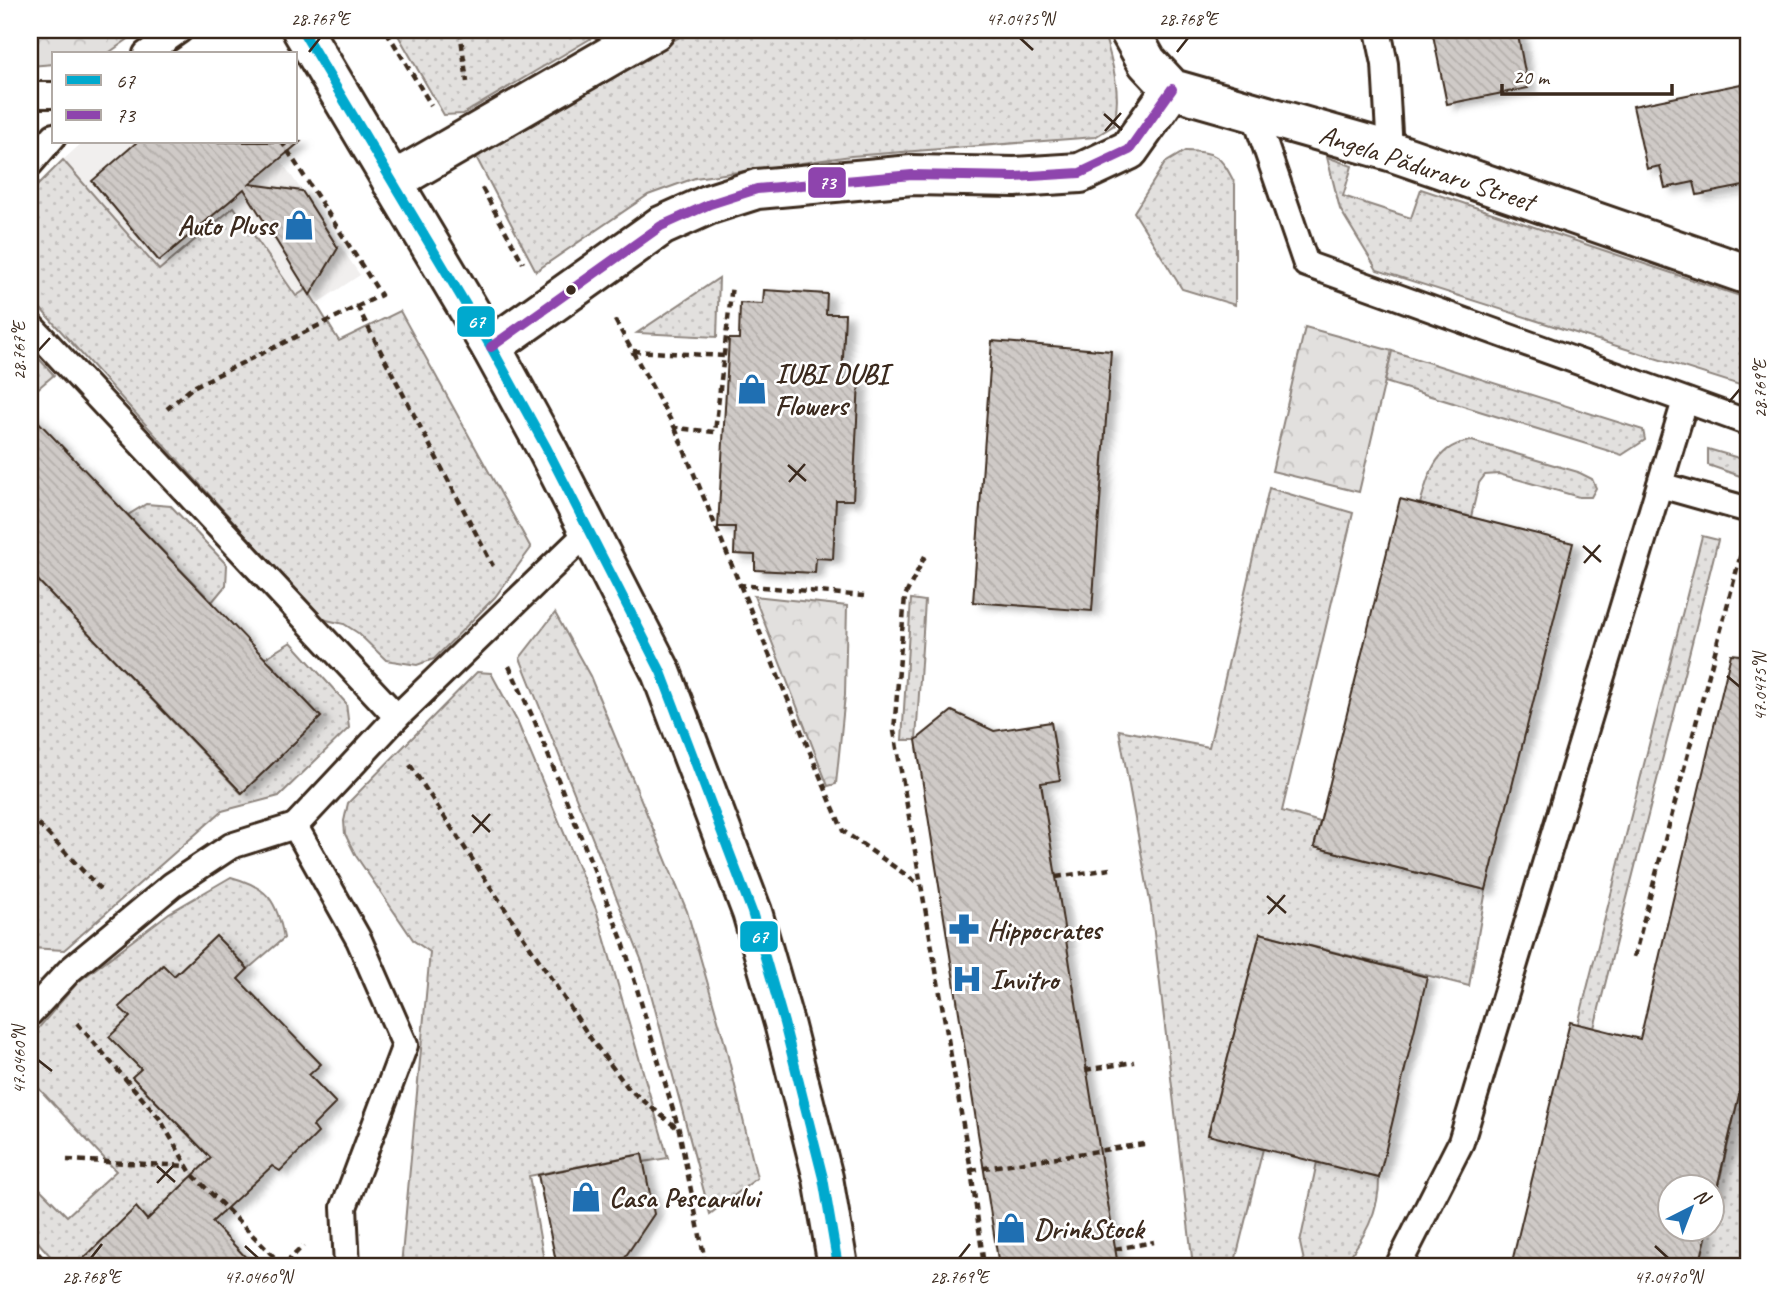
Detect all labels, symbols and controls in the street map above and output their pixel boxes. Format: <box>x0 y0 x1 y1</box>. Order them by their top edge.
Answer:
text: 28.767°E <box>291 8 352 30</box>
text: 47.0475°N <box>986 8 1057 30</box>
text: 28.768°E <box>1159 8 1220 30</box>
legend <box>52 52 298 144</box>
scale bar <box>1502 52 1672 96</box>
text: 20 m <box>1513 64 1551 90</box>
text: 67 <box>116 68 136 94</box>
text: 73 <box>116 102 136 128</box>
street label: Angela Păduraru Street <box>1315 116 1542 220</box>
line badge: 73 <box>807 166 847 199</box>
text: 73 <box>818 171 838 195</box>
place label: Auto Pluss <box>177 208 279 243</box>
shop icon: Auto Pluss <box>282 208 316 242</box>
unlabelled marker <box>564 283 578 297</box>
line badge: 67 <box>456 305 496 338</box>
text: 67 <box>467 310 487 334</box>
text: 28.767°E <box>8 319 30 380</box>
place label: IUBI DUBI Flowers <box>775 356 894 423</box>
text: 28.769°E <box>1749 357 1771 418</box>
shop icon: IUBI DUBI Flowers <box>735 372 769 406</box>
text: 47.0475°N <box>1749 650 1771 721</box>
pharmacy icon: Hippocrates <box>947 912 981 946</box>
place label: Hippocrates <box>987 912 1104 947</box>
line badge: 67 <box>739 920 779 953</box>
text: 67 <box>750 925 770 949</box>
hospital icon: Invitro <box>950 962 984 996</box>
place label: Invitro <box>990 962 1061 997</box>
text: 47.0460°N <box>8 1023 30 1094</box>
north arrow <box>1656 1174 1726 1244</box>
shop icon: Casa Pescarului <box>569 1180 603 1214</box>
place label: Casa Pescarului <box>609 1180 763 1215</box>
text: N <box>1689 1183 1717 1211</box>
shop icon: DrinkStock <box>994 1211 1028 1245</box>
place label: DrinkStock <box>1034 1211 1146 1246</box>
text: 28.768°E <box>62 1266 123 1288</box>
text: 47.0460°N <box>224 1266 295 1288</box>
text: 28.769°E <box>930 1266 991 1288</box>
text: 47.0470°N <box>1634 1266 1705 1288</box>

